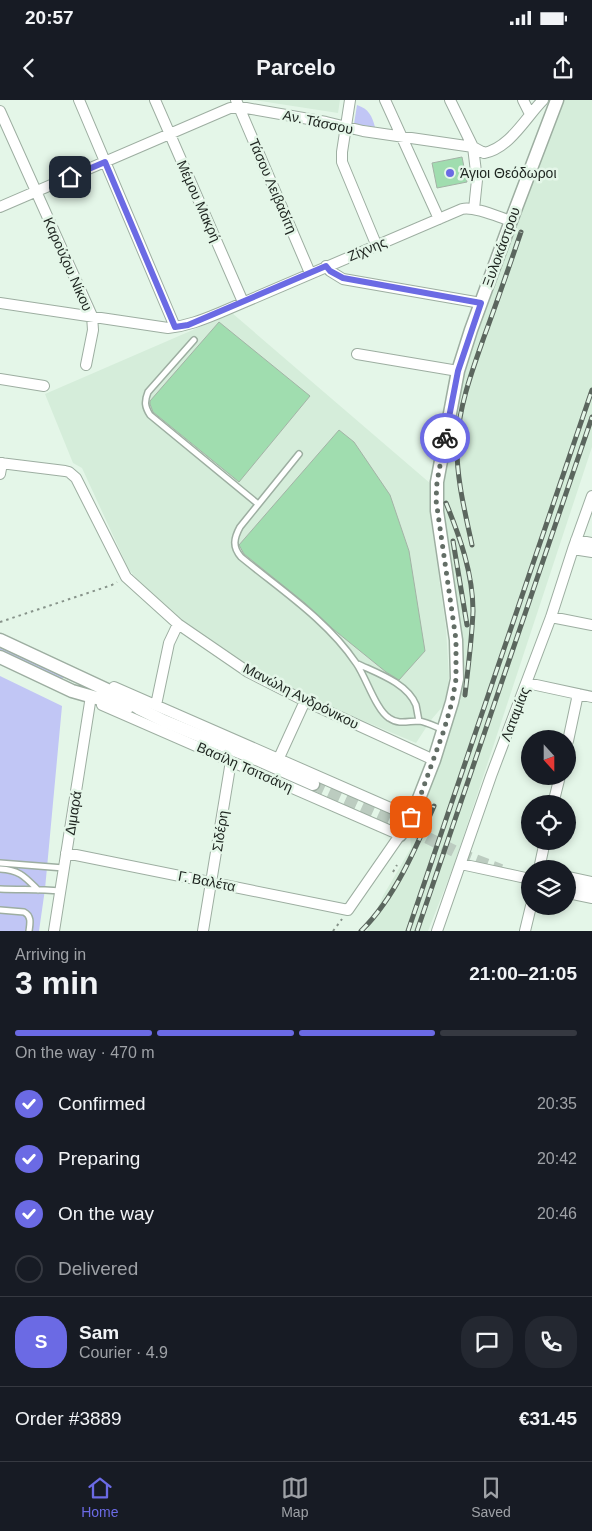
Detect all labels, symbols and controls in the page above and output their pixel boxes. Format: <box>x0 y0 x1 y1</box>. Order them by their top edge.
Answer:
text: 20:57 <box>25 7 74 28</box>
icon: back <box>15 54 43 82</box>
icon: share <box>549 54 577 82</box>
text: Parcelo <box>256 55 336 80</box>
street label: Αν. Τάσσου <box>281 107 355 137</box>
street label: Τάσου Λειβαδίτη <box>246 136 300 236</box>
pin <box>49 156 91 198</box>
street label: Μέμου Μακρή <box>174 158 224 244</box>
icon: home <box>56 163 84 191</box>
place label: Άγιοι Θεόδωροι <box>460 165 557 181</box>
marker: Άγιοι Θεόδωροι <box>444 167 456 179</box>
street label: Ξυλοκάστρου <box>479 205 523 289</box>
street label: Καρούζου Νίκου <box>40 215 96 313</box>
street label: Ζίχνης <box>345 234 389 264</box>
courier <box>420 413 470 463</box>
icon: bike <box>431 424 459 452</box>
street label: Μανώλη Ανδρόνικου <box>241 660 361 732</box>
street label: Λαταμίας <box>497 684 533 743</box>
north arrow <box>521 730 576 785</box>
map controls <box>521 730 576 915</box>
street label: Βασίλη Τσιτσάνη <box>195 739 295 795</box>
street label: Διμαρά <box>62 790 84 836</box>
button: locate <box>521 795 576 850</box>
pin <box>390 796 432 838</box>
icon: bag <box>397 803 425 831</box>
street label: Σιδέρη <box>209 809 231 853</box>
button: layers <box>521 860 576 915</box>
street label: Γ. Βαλέτα <box>177 868 237 894</box>
text: Arriving in <box>15 946 86 963</box>
text: 21:00–21:05 <box>469 963 577 984</box>
text: 3 min <box>15 965 99 1001</box>
text: On the way · 470 m <box>15 1044 155 1061</box>
icon: check <box>15 1090 43 1118</box>
text: Confirmed <box>58 1093 146 1114</box>
text: 20:35 <box>537 1095 577 1112</box>
icon: check <box>15 1145 43 1173</box>
text: Preparing <box>58 1148 140 1169</box>
text: 20:42 <box>537 1150 577 1167</box>
icon: check <box>15 1200 43 1228</box>
text: On the way <box>58 1203 154 1224</box>
text: 20:46 <box>537 1205 577 1222</box>
text: Delivered <box>58 1258 138 1279</box>
button: chat <box>461 1316 513 1368</box>
button: phone <box>525 1316 577 1368</box>
text: Sam <box>79 1322 119 1343</box>
text: S <box>35 1331 47 1352</box>
text: Courier · 4.9 <box>79 1344 168 1361</box>
text: Order #3889 <box>15 1408 122 1429</box>
text: €31.45 <box>519 1408 577 1429</box>
tab: Home <box>81 1474 119 1520</box>
tab: Map <box>281 1474 309 1520</box>
tab: Saved <box>471 1474 511 1520</box>

